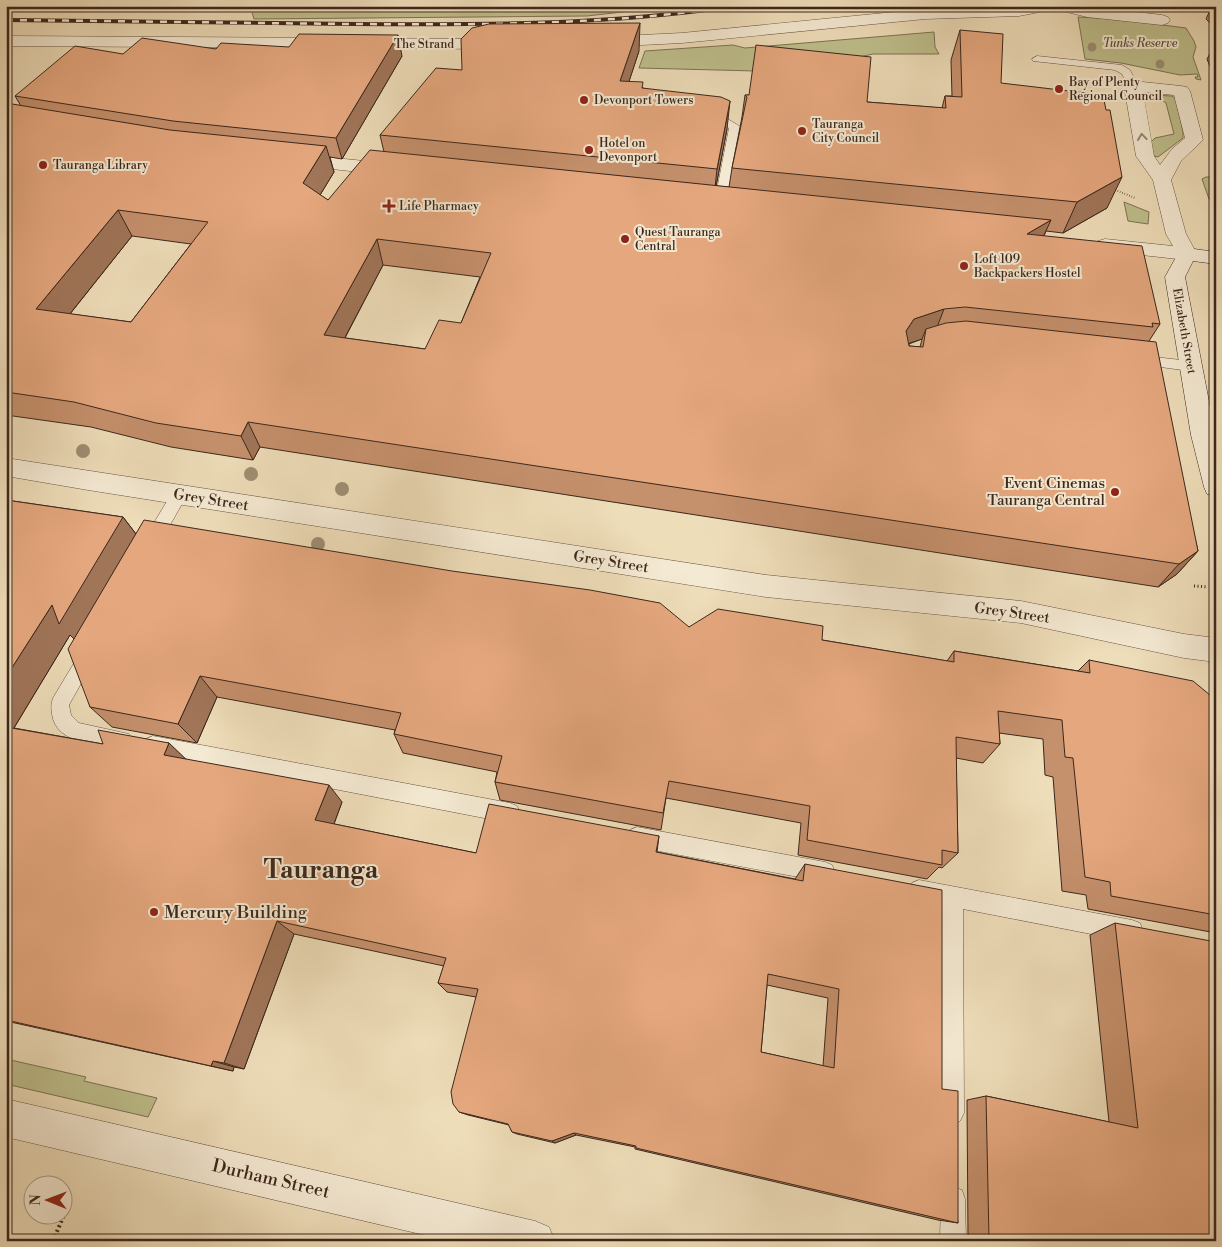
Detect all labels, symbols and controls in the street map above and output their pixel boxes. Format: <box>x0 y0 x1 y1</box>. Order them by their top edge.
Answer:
park label: Tunks Reserve <box>1103 36 1178 51</box>
street label: The Strand <box>394 37 454 52</box>
place label: Bay of Plenty Regional Council <box>1068 75 1162 104</box>
marker: Bay of Plenty Regional Council <box>1053 83 1065 95</box>
place label: Devonport Towers <box>594 93 693 108</box>
marker: Devonport Towers <box>578 94 590 106</box>
place label: Tauranga City Council <box>812 117 880 146</box>
marker: Tauranga City Council <box>796 125 808 137</box>
one-way arrow <box>1137 132 1148 140</box>
place label: Hotel on Devonport <box>599 136 658 165</box>
marker: Hotel on Devonport <box>583 144 595 156</box>
place label: Tauranga Library <box>53 158 148 173</box>
marker: Tauranga Library <box>37 159 49 171</box>
place label: Life Pharmacy <box>399 199 479 214</box>
marker: Life Pharmacy <box>383 200 395 212</box>
place label: Quest Tauranga Central <box>635 225 722 254</box>
marker: Quest Tauranga Central <box>619 233 631 245</box>
place label: Loft 109 Backpackers Hostel <box>973 252 1081 281</box>
marker: Loft 109 Backpackers Hostel <box>958 260 970 272</box>
street label: Elizabeth Street <box>1169 287 1199 376</box>
place label: Event Cinemas Tauranga Central <box>987 474 1106 510</box>
street label: Grey Street <box>172 485 251 515</box>
marker: Event Cinemas Tauranga Central <box>1109 486 1121 498</box>
street label: Grey Street <box>572 547 651 577</box>
street label: Grey Street <box>973 598 1052 628</box>
district label: Tauranga <box>264 855 379 886</box>
place label: Mercury Building <box>164 901 308 924</box>
marker: Mercury Building <box>148 906 160 918</box>
street label: Durham Street <box>210 1154 333 1204</box>
north arrow <box>22 1174 72 1224</box>
text: N <box>27 1194 45 1205</box>

